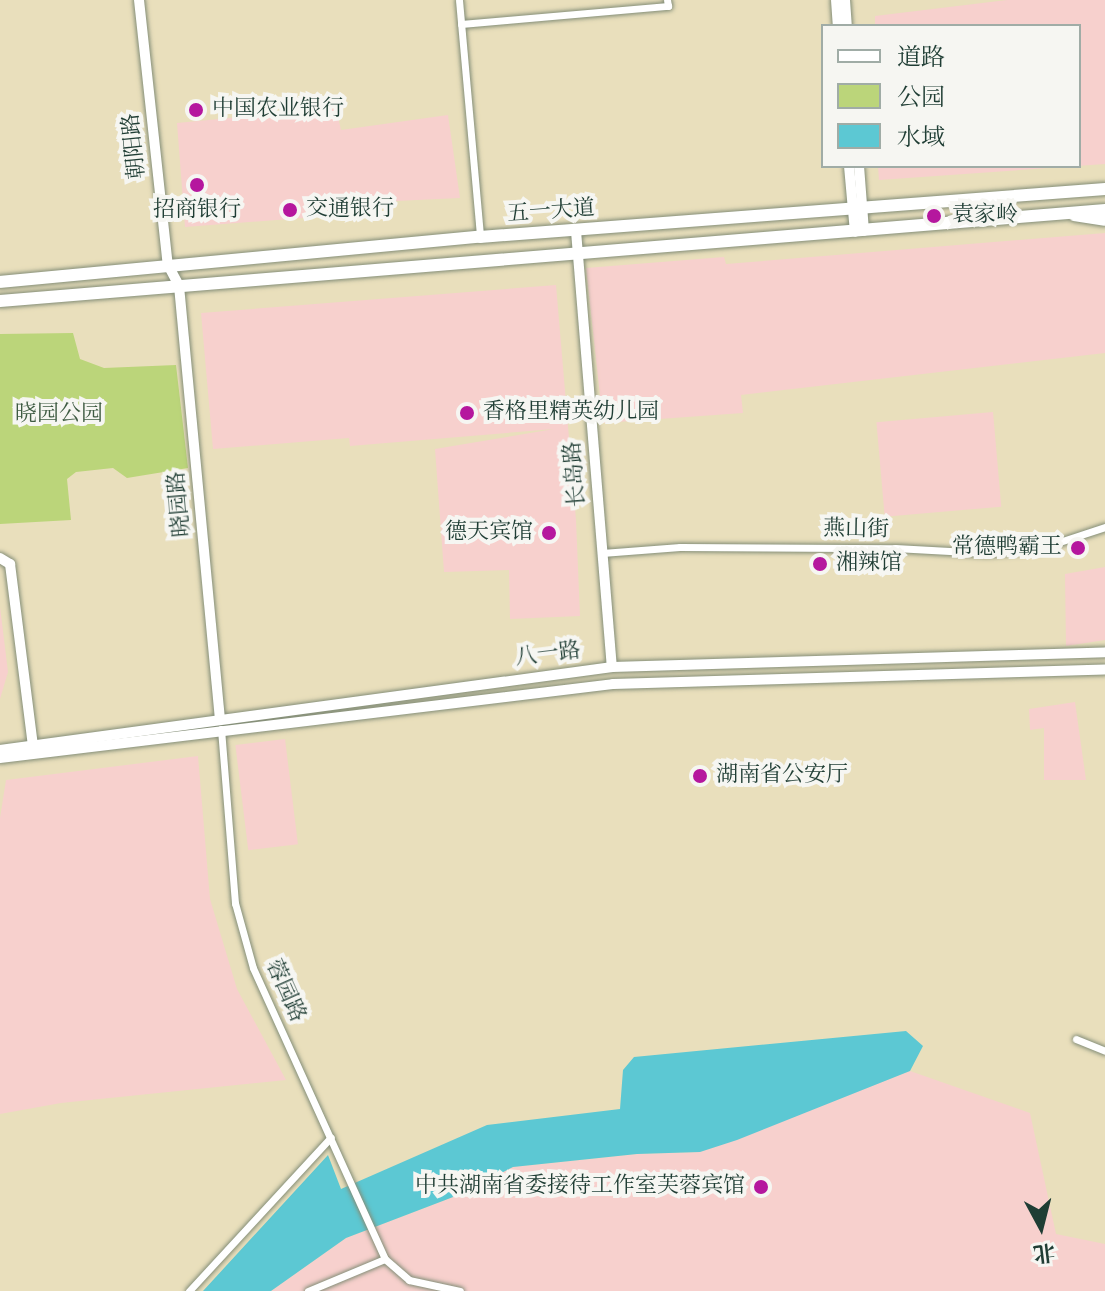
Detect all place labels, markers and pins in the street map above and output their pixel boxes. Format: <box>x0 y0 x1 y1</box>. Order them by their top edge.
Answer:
place label: 中国农业银行 <box>212 97 344 123</box>
marker: 中国农业银行 <box>187 101 205 119</box>
marker: 招商银行 <box>188 176 206 194</box>
place label: 交通银行 <box>306 197 394 223</box>
place label: 招商银行 <box>153 198 241 224</box>
marker: 交通银行 <box>281 201 299 219</box>
place label: 袁家岭 <box>952 203 1018 229</box>
marker: 袁家岭 <box>923 205 945 227</box>
place label: 香格里精英幼儿园 <box>483 400 659 426</box>
marker: 香格里精英幼儿园 <box>458 404 476 422</box>
place label: 德天宾馆 <box>445 520 533 546</box>
marker: 德天宾馆 <box>540 524 558 542</box>
place label: 常德鸭霸王 <box>952 535 1062 561</box>
marker: 常德鸭霸王 <box>1069 539 1087 557</box>
place label: 湘辣馆 <box>836 551 902 577</box>
marker: 湘辣馆 <box>811 555 829 573</box>
place label: 湖南省公安厅 <box>716 763 848 789</box>
marker: 湖南省公安厅 <box>691 767 709 785</box>
place label: 中共湖南省委接待工作室芙蓉宾馆 <box>415 1174 745 1200</box>
marker: 中共湖南省委接待工作室芙蓉宾馆 <box>752 1178 770 1196</box>

